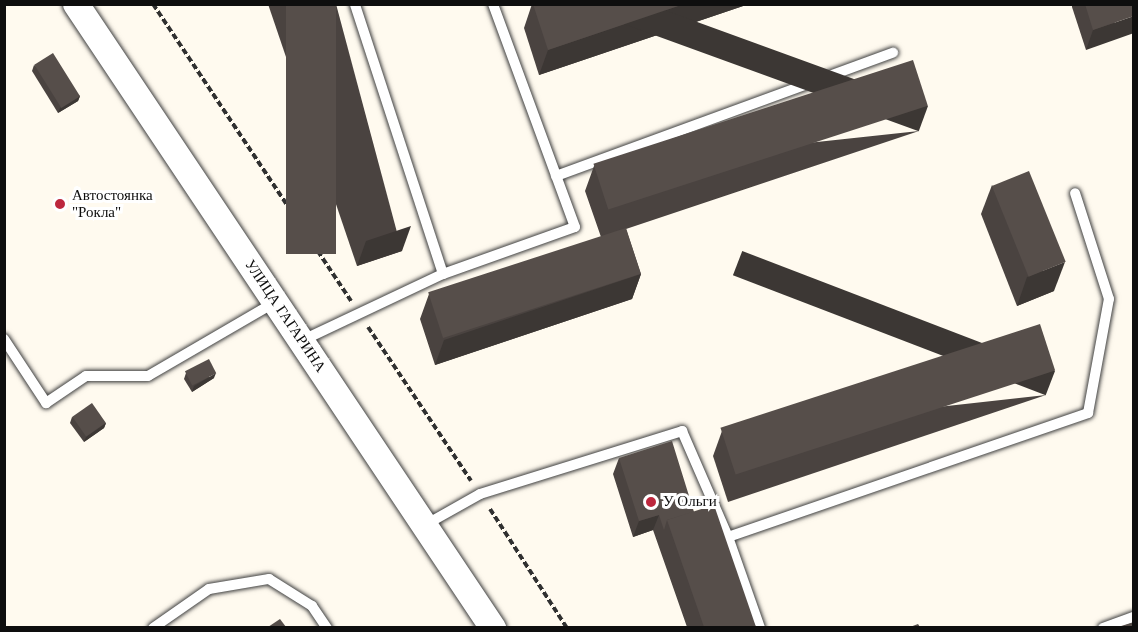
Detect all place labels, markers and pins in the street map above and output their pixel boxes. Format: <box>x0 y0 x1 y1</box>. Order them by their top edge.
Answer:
place label: Автостоянка "Рокла" <box>72 186 153 221</box>
marker: Автостоянка "Рокла" <box>53 197 67 211</box>
place label: У Ольги <box>663 493 717 511</box>
marker: У Ольги <box>644 495 658 509</box>

